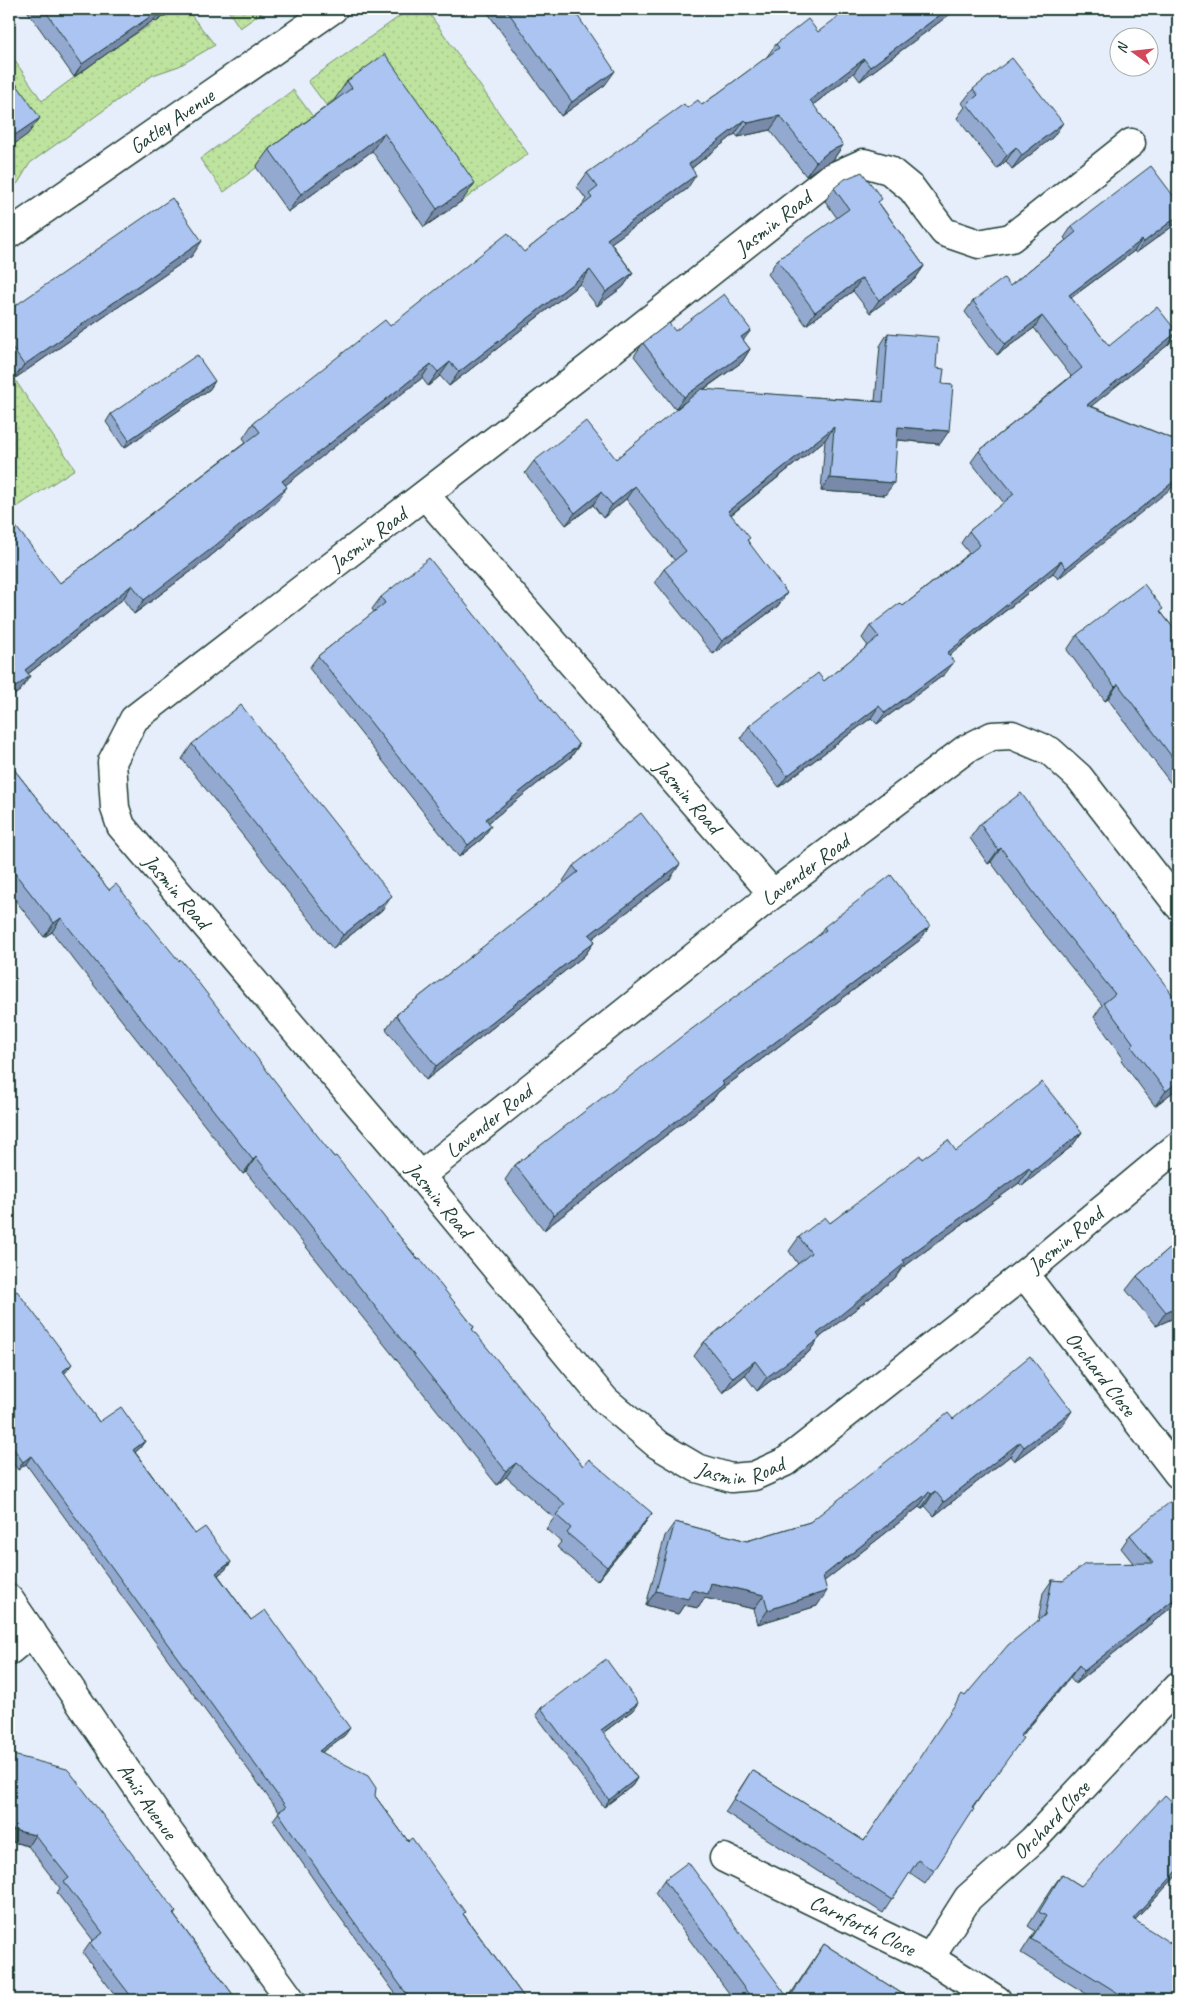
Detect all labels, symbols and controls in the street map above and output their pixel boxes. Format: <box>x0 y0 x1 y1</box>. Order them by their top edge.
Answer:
north arrow <box>1110 28 1160 78</box>
text: N <box>1113 40 1132 55</box>
street label: Gatley Avenue <box>124 82 220 159</box>
street label: Jasmin Road <box>729 183 819 261</box>
street label: Jasmin Road <box>324 499 415 577</box>
street label: Jasmin Road <box>648 753 730 842</box>
street label: Lavender Road <box>756 826 857 911</box>
street label: Jasmin Road <box>137 848 218 937</box>
street label: Lavender Road <box>440 1076 540 1164</box>
street label: Jasmin Road <box>400 1156 480 1245</box>
street label: Jasmin Road <box>1022 1199 1111 1279</box>
street label: Orchard Close <box>1060 1326 1142 1422</box>
street label: Jasmin Road <box>693 1450 792 1491</box>
street label: Amis Avenue <box>112 1758 184 1846</box>
street label: Orchard Close <box>1007 1774 1096 1865</box>
street label: Carnforth Close <box>806 1889 920 1962</box>

